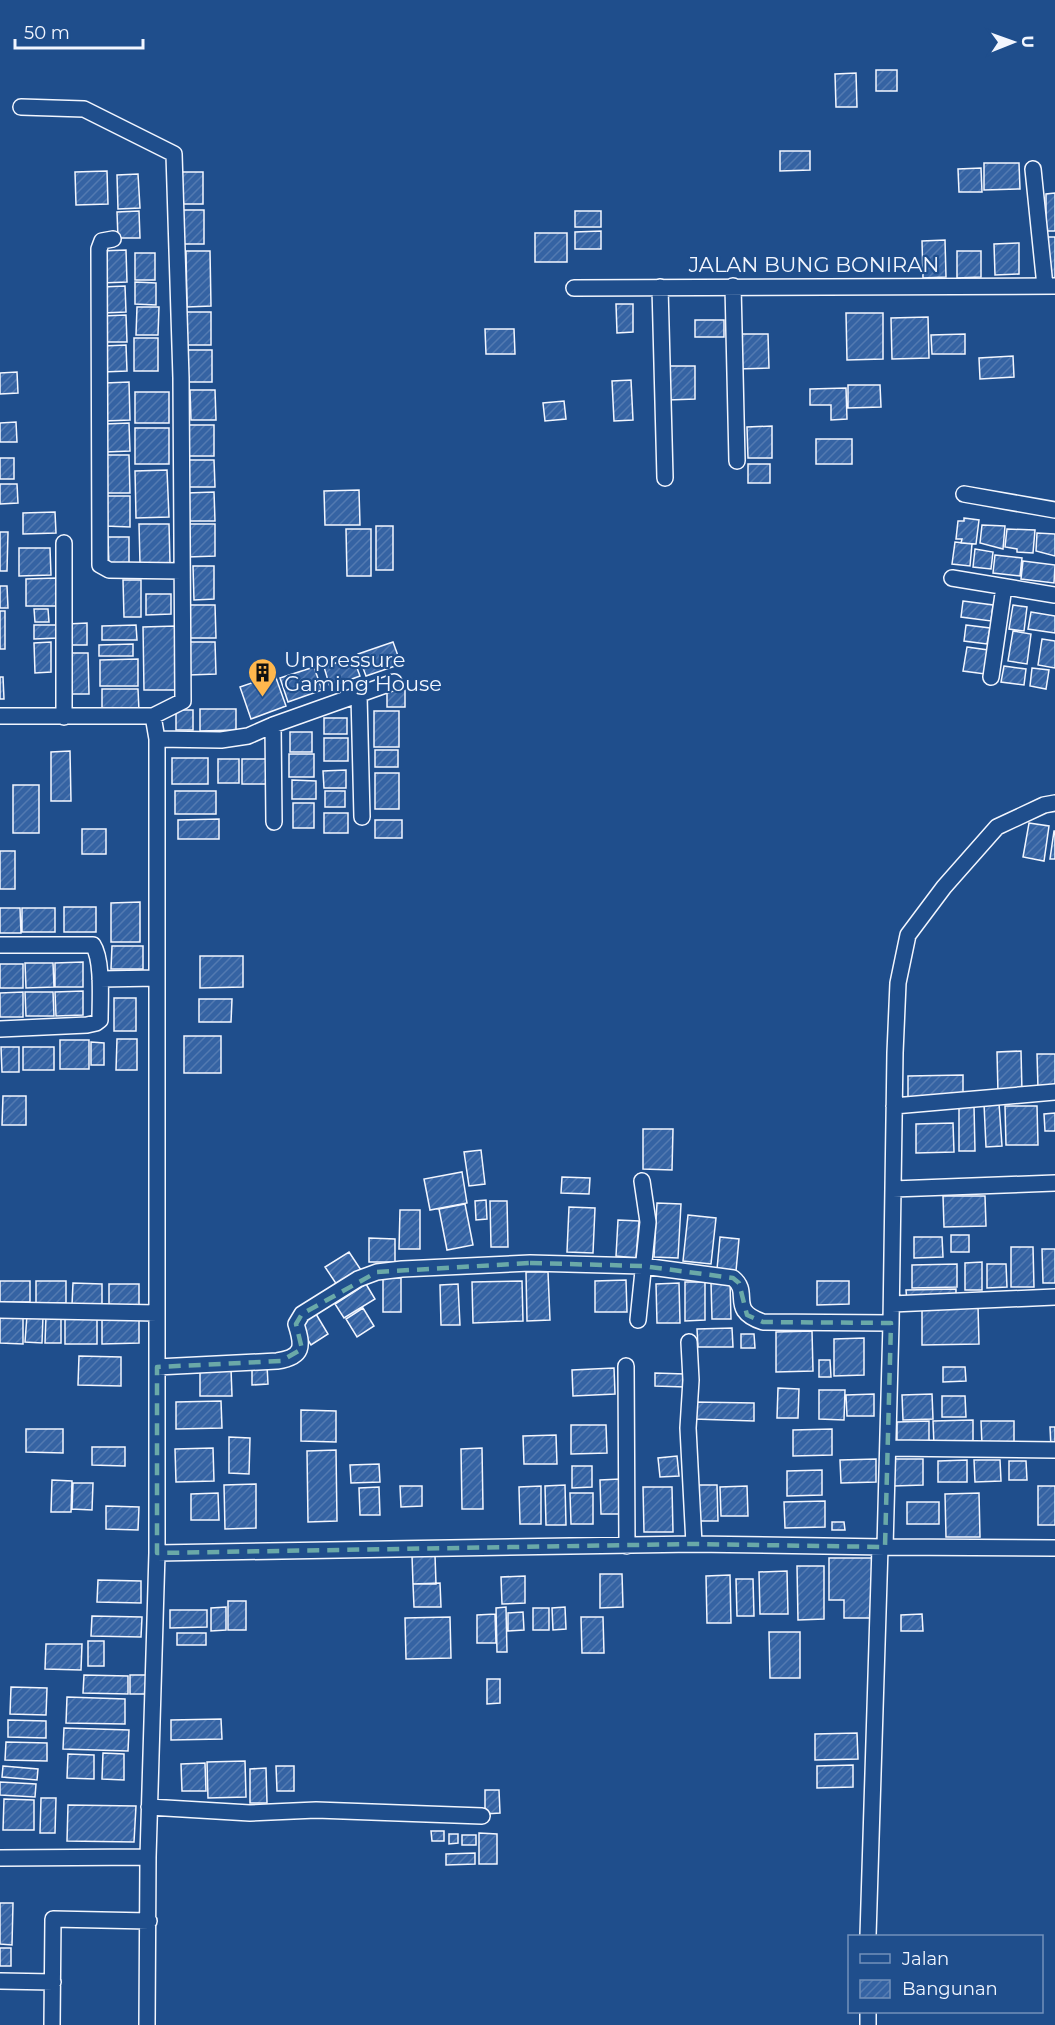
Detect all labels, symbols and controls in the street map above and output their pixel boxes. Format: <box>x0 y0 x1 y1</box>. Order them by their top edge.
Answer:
scale bar <box>15 12 142 50</box>
north arrow <box>983 12 1043 72</box>
text: 50 m <box>24 22 70 44</box>
text: U <box>1018 35 1037 48</box>
street label: JALAN BUNG BONIRAN <box>688 252 939 277</box>
place label: Unpressure Gaming House <box>284 647 442 696</box>
building icon: Unpressure Gaming House <box>247 656 279 698</box>
legend <box>848 1935 1043 2013</box>
text: Jalan <box>901 1948 949 1970</box>
text: Bangunan <box>902 1978 998 2000</box>

